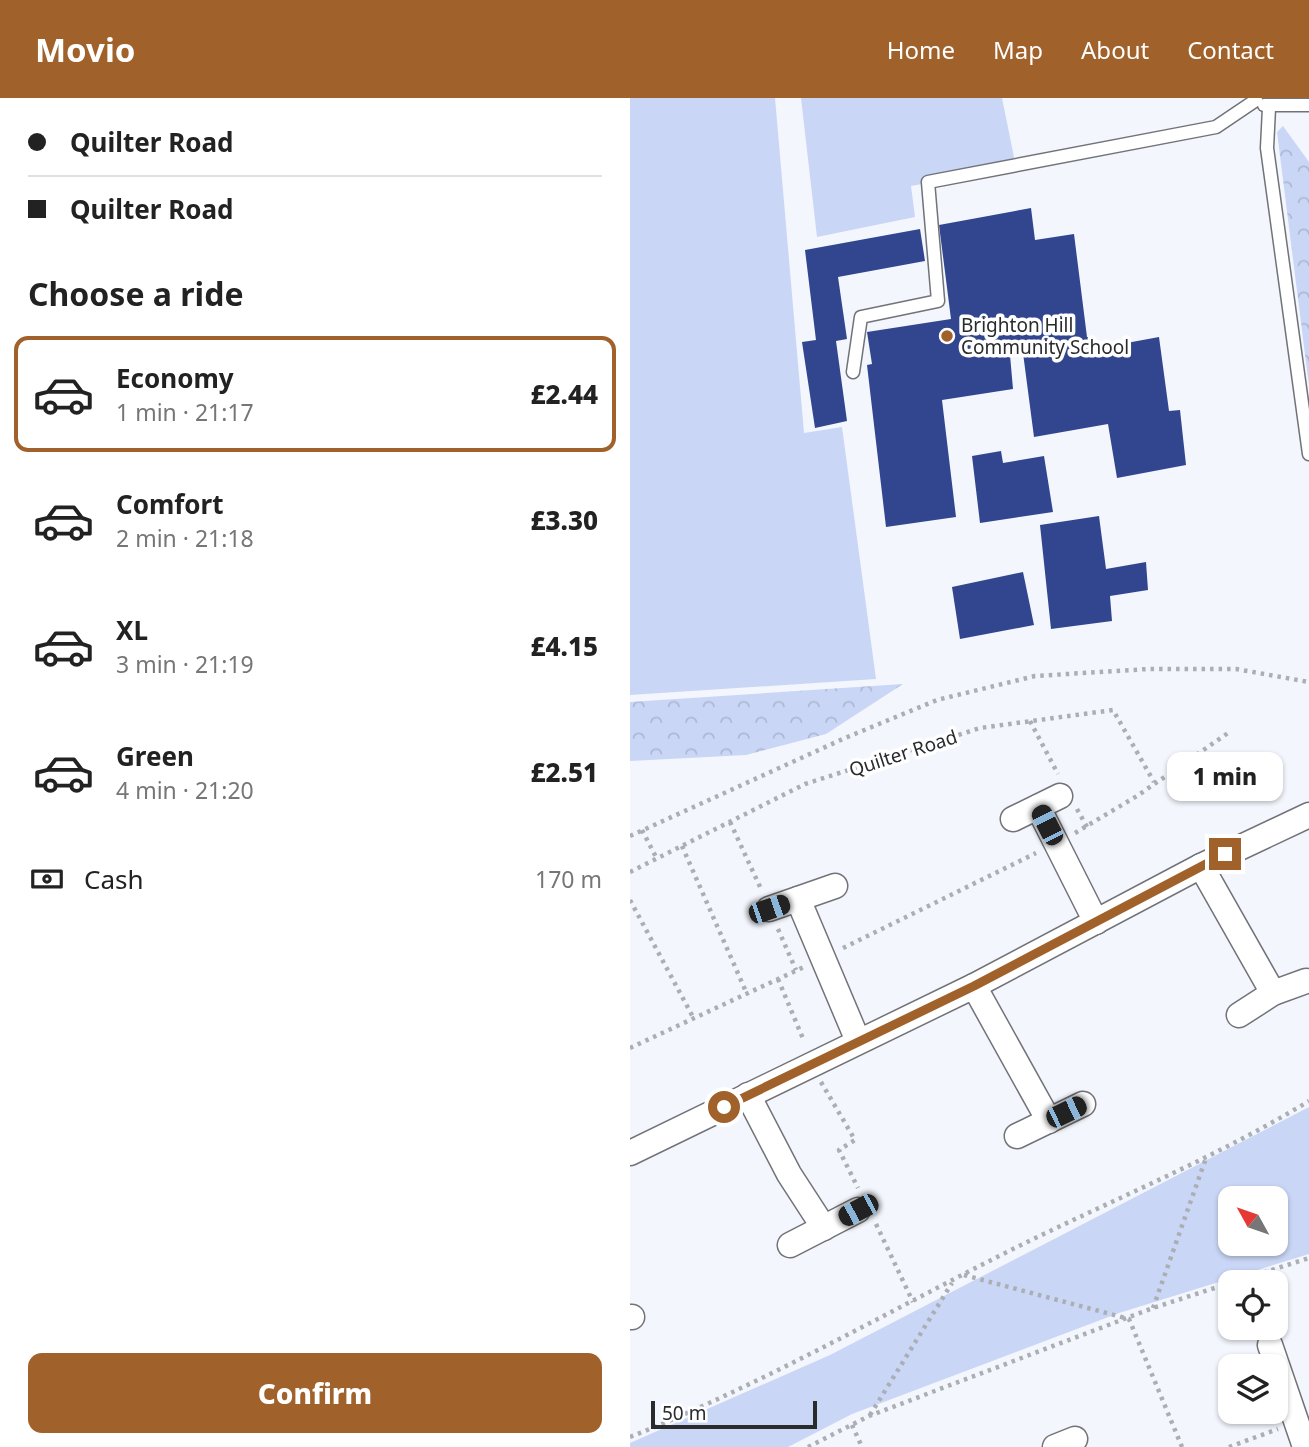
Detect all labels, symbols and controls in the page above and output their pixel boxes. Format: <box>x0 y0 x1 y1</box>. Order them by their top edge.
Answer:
text: Movio <box>35 27 135 72</box>
text: Home <box>887 33 955 66</box>
text: Map <box>993 33 1043 66</box>
text: About <box>1081 33 1149 66</box>
text: Contact <box>1187 33 1274 66</box>
text: Quilter Road <box>70 124 234 160</box>
text: Quilter Road <box>70 191 234 227</box>
text: Choose a ride <box>28 272 244 315</box>
place label: Brighton Hill Community School <box>961 312 1129 360</box>
marker: Brighton Hill Community School <box>939 328 955 344</box>
text: Economy <box>116 360 234 396</box>
icon: car <box>32 363 95 426</box>
text: £2.44 <box>530 376 598 412</box>
text: 1 min · 21:17 <box>116 396 254 428</box>
text: Comfort <box>116 486 224 522</box>
icon: car <box>32 489 95 552</box>
text: £3.30 <box>530 502 598 538</box>
text: 2 min · 21:18 <box>116 522 254 554</box>
text: XL <box>116 612 148 648</box>
icon: car <box>32 615 95 678</box>
text: £4.15 <box>530 628 598 664</box>
text: 3 min · 21:19 <box>116 648 254 680</box>
street label: Quilter Road <box>846 723 960 783</box>
text: Green <box>116 738 194 774</box>
icon: car <box>32 741 95 804</box>
callout: 1 min <box>1167 752 1283 802</box>
text: £2.51 <box>530 754 598 790</box>
text: 1 min <box>1193 760 1257 792</box>
text: 4 min · 21:20 <box>116 774 254 806</box>
car <box>1029 802 1066 848</box>
route end <box>1209 838 1241 870</box>
icon: cash <box>28 860 66 898</box>
text: Cash <box>84 861 144 897</box>
text: 170 m <box>535 863 602 895</box>
car <box>746 892 793 926</box>
route start <box>708 1091 740 1123</box>
car <box>1043 1093 1090 1131</box>
north arrow <box>1218 1186 1288 1256</box>
map controls <box>1218 1186 1288 1424</box>
car <box>835 1191 882 1229</box>
button: locate <box>1218 1270 1288 1340</box>
button: Confirm <box>28 1353 602 1433</box>
button: layers <box>1218 1354 1288 1424</box>
scale bar <box>651 1398 817 1430</box>
text: 50 m <box>662 1400 706 1426</box>

